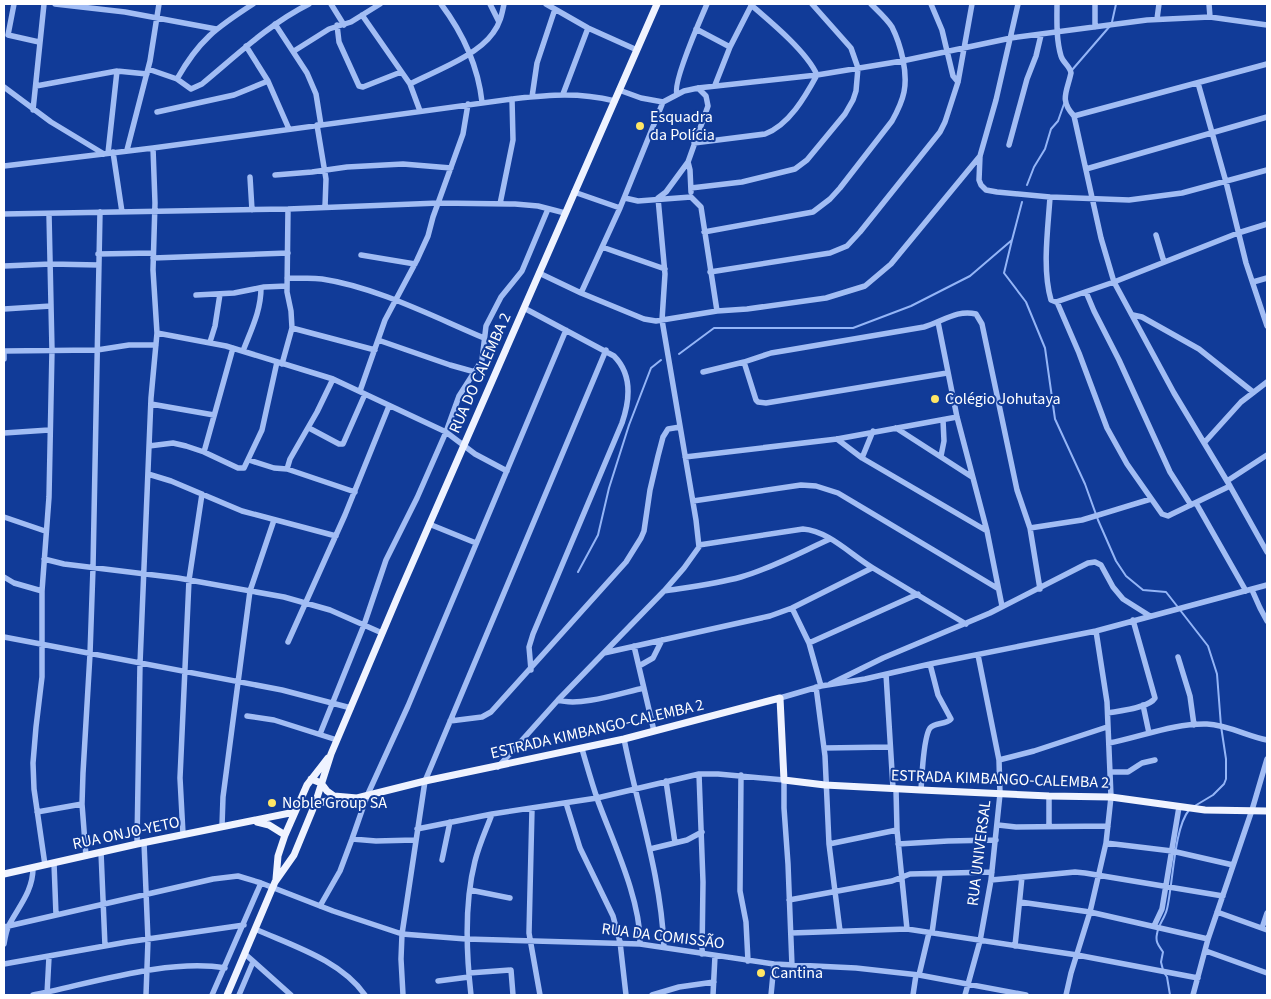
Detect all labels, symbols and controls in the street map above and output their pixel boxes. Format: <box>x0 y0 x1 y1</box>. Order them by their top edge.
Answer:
place label: Esquadra da Polícia <box>650 106 715 146</box>
marker: Esquadra da Polícia <box>634 120 646 132</box>
street label: RUA DO CALEMBA 2 <box>444 309 516 437</box>
place label: Colégio Johutaya <box>945 388 1061 410</box>
marker: Colégio Johutaya <box>929 393 941 405</box>
street label: ESTRADA KIMBANGO-CALEMBA 2 <box>488 694 706 764</box>
street label: ESTRADA KIMBANGO-CALEMBA 2 <box>890 764 1110 794</box>
place label: Noble Group SA <box>282 792 387 814</box>
marker: Noble Group SA <box>266 797 278 809</box>
street label: RUA UNIVERSAL <box>962 799 996 907</box>
street label: RUA ONJO-YETO <box>70 811 182 855</box>
street label: RUA DA COMISSÃO <box>600 918 726 954</box>
place label: Cantina <box>771 962 823 984</box>
marker: Cantina <box>755 967 767 979</box>

